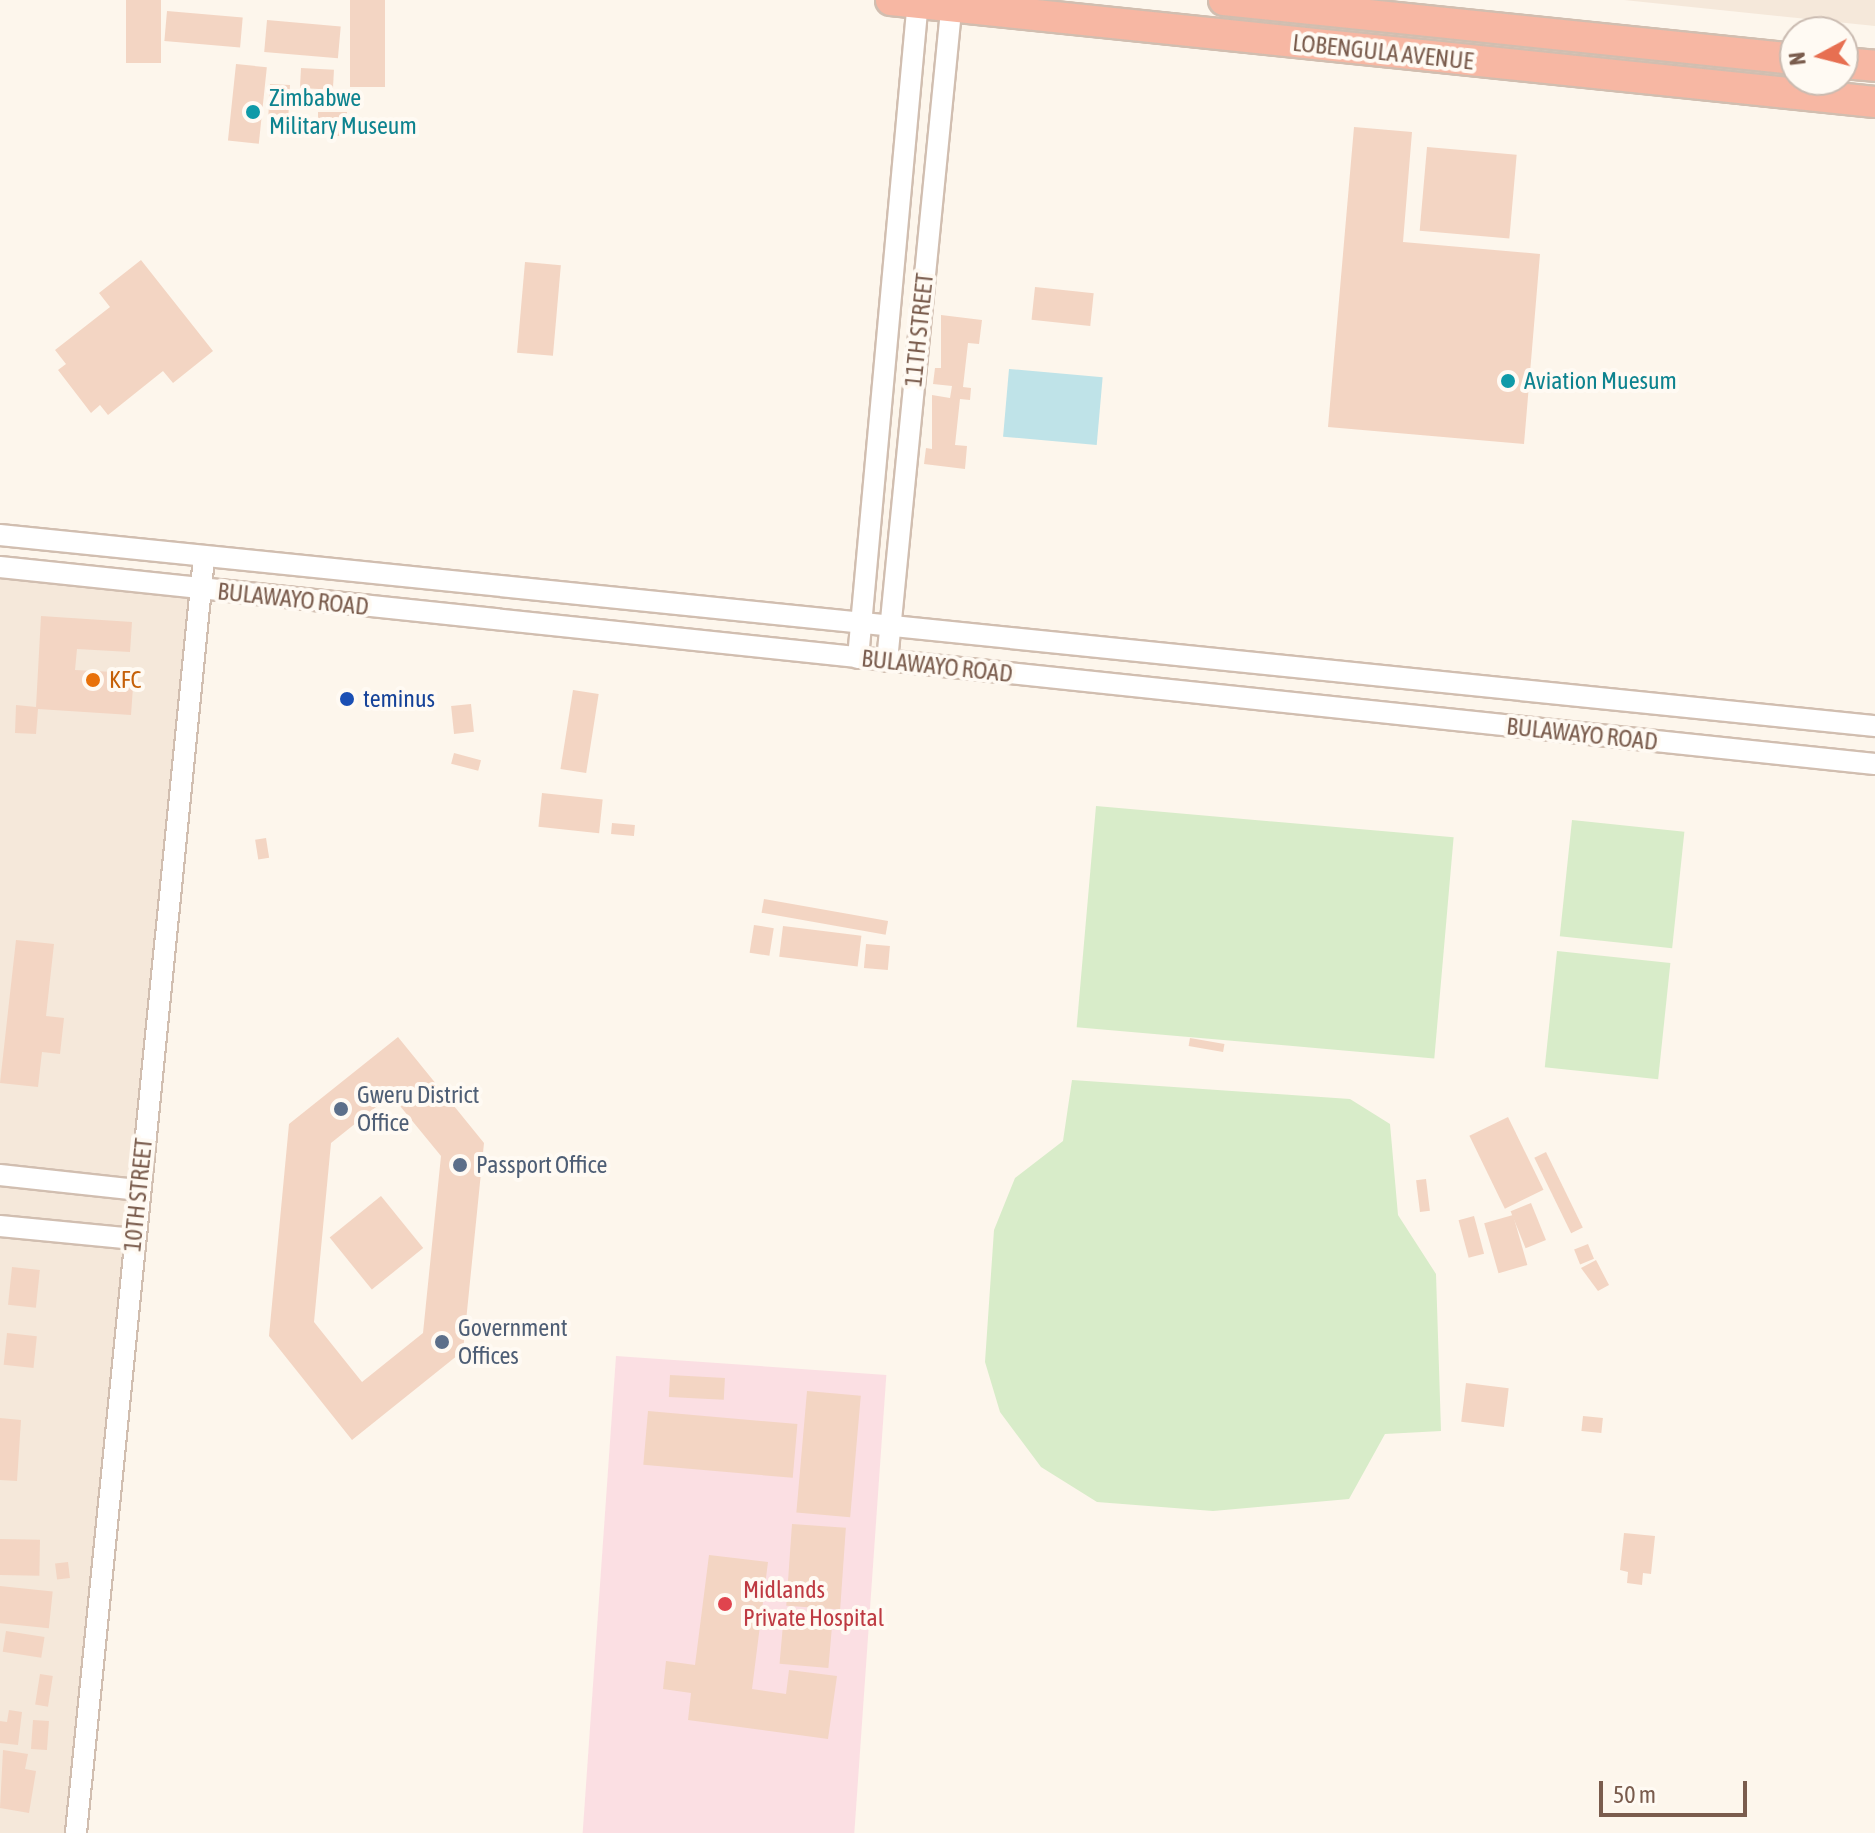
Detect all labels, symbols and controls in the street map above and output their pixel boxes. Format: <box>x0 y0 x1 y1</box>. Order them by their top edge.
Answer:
north arrow <box>1779 16 1859 96</box>
street label: LOBENGULA AVENUE <box>1291 28 1475 76</box>
text: N <box>1783 51 1811 67</box>
place label: Zimbabwe Military Museum <box>269 84 417 140</box>
marker: Zimbabwe Military Museum <box>244 103 262 121</box>
street label: 11TH STREET <box>899 272 939 388</box>
place label: Aviation Muesum <box>1524 367 1677 395</box>
marker: Aviation Muesum <box>1499 372 1517 390</box>
street label: BULAWAYO ROAD <box>216 577 370 621</box>
street label: BULAWAYO ROAD <box>860 644 1014 688</box>
place label: KFC <box>109 666 141 694</box>
marker: KFC <box>84 671 102 689</box>
place label: teminus <box>363 685 435 713</box>
marker: teminus <box>338 690 356 708</box>
street label: BULAWAYO ROAD <box>1505 712 1659 756</box>
place label: Gweru District Office <box>357 1081 479 1137</box>
marker: Gweru District Office <box>332 1100 350 1118</box>
street label: 10TH STREET <box>118 1137 158 1253</box>
place label: Passport Office <box>476 1151 607 1179</box>
marker: Passport Office <box>451 1156 469 1174</box>
place label: Government Offices <box>458 1314 568 1370</box>
marker: Government Offices <box>433 1333 451 1351</box>
place label: Midlands Private Hospital <box>743 1576 884 1632</box>
marker: Midlands Private Hospital <box>714 1593 736 1615</box>
scale bar <box>1603 1765 1751 1815</box>
text: 50 m <box>1613 1781 1656 1808</box>

